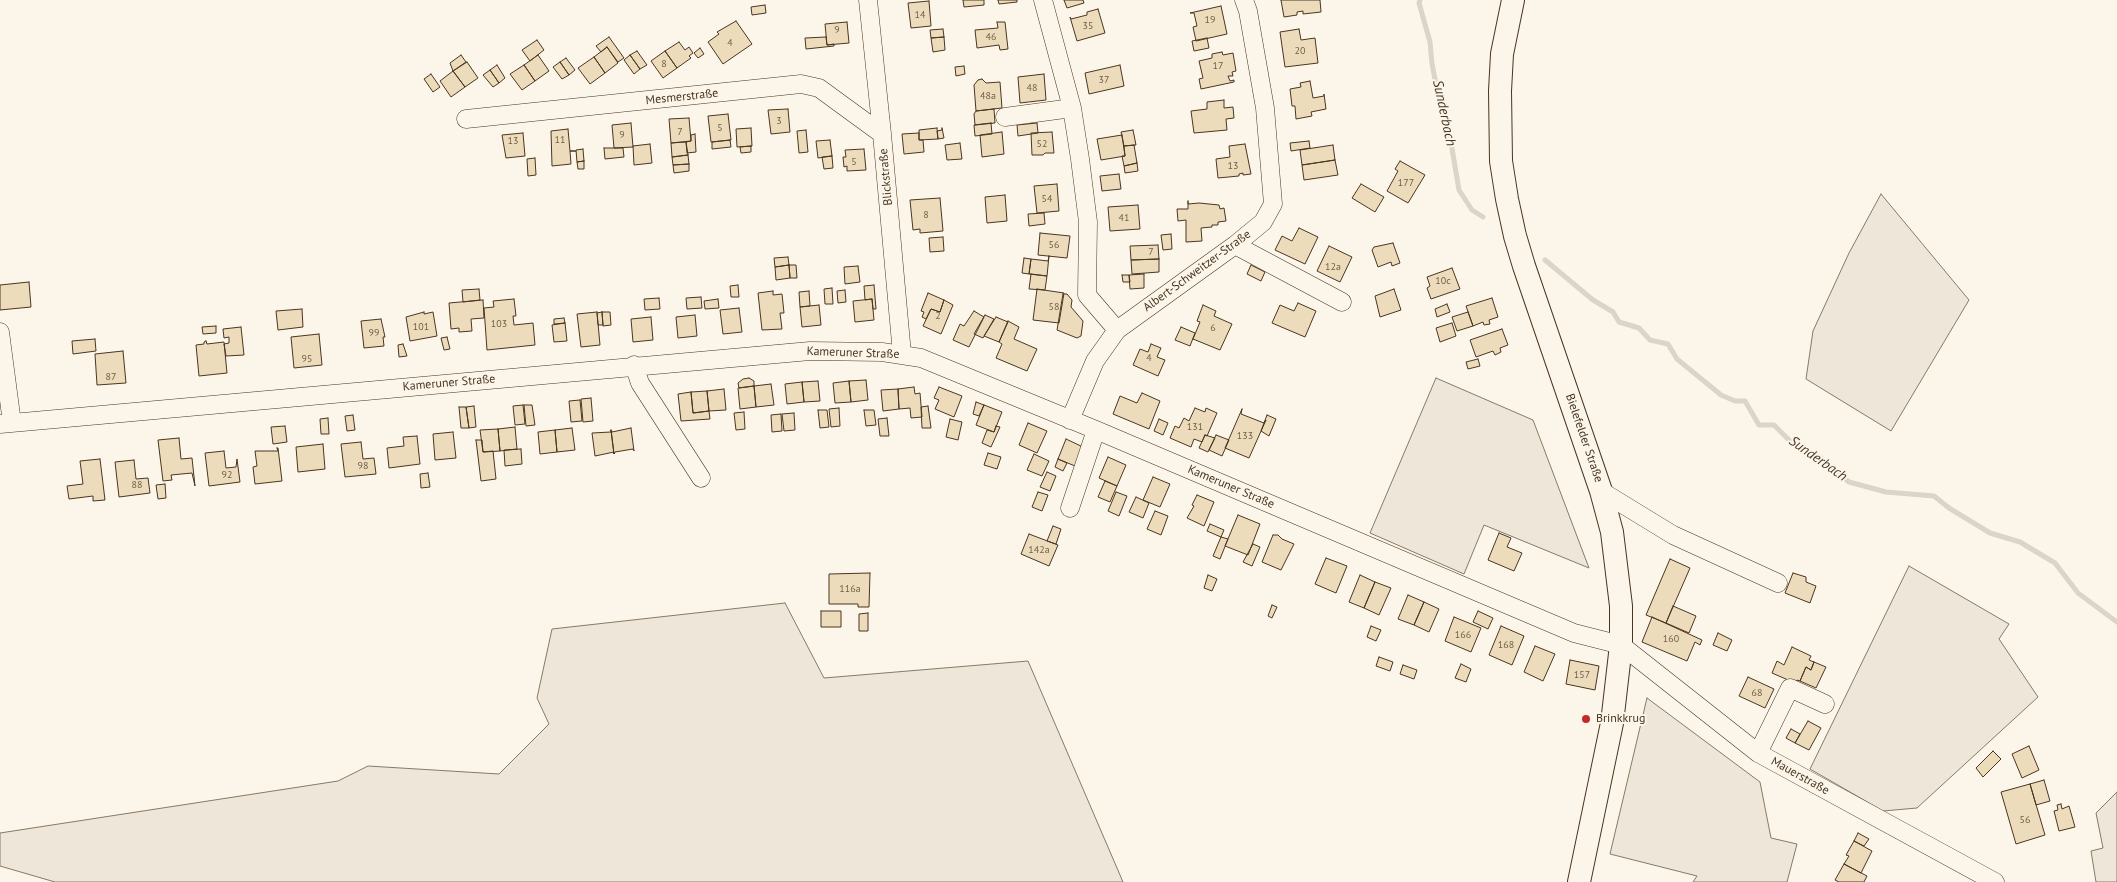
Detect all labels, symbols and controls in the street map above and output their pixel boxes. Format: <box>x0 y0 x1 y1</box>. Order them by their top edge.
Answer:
house number: 14 <box>915 9 925 21</box>
house number: 19 <box>1205 14 1215 26</box>
house number: 35 <box>1083 20 1093 32</box>
house number: 9 <box>834 24 840 36</box>
house number: 46 <box>986 31 996 43</box>
house number: 4 <box>727 37 733 49</box>
house number: 20 <box>1295 45 1305 57</box>
house number: 8 <box>661 58 667 70</box>
house number: 17 <box>1213 60 1223 72</box>
house number: 37 <box>1099 74 1109 86</box>
water label: Sunderbach <box>1429 78 1459 148</box>
house number: 48 <box>1027 82 1037 94</box>
street label: Mesmerstraße <box>645 86 719 108</box>
house number: 48a <box>980 90 996 102</box>
house number: 3 <box>776 115 782 127</box>
house number: 5 <box>717 122 723 134</box>
house number: 7 <box>677 126 683 138</box>
house number: 9 <box>619 129 625 141</box>
house number: 11 <box>555 134 565 146</box>
house number: 13 <box>508 135 518 147</box>
house number: 52 <box>1037 138 1047 150</box>
street label: Blickstraße <box>876 148 896 206</box>
house number: 5 <box>851 156 857 168</box>
house number: 13 <box>1228 160 1238 172</box>
house number: 177 <box>1398 177 1414 189</box>
house number: 54 <box>1042 193 1052 205</box>
house number: 8 <box>923 209 929 221</box>
house number: 41 <box>1119 212 1129 224</box>
street label: Albert-Schweitzer-Straße <box>1140 227 1254 315</box>
house number: 56 <box>1049 239 1059 251</box>
house number: 7 <box>1148 246 1154 258</box>
house number: 12a <box>1325 261 1341 273</box>
house number: 10c <box>1435 275 1451 287</box>
house number: 58 <box>1049 301 1059 313</box>
house number: 2 <box>935 310 941 322</box>
house number: 103 <box>491 318 507 330</box>
house number: 101 <box>413 321 429 333</box>
house number: 6 <box>1210 322 1216 334</box>
house number: 99 <box>369 327 379 339</box>
street label: Kameruner Straße <box>806 344 900 362</box>
house number: 4 <box>1146 352 1152 364</box>
house number: 95 <box>302 353 312 365</box>
house number: 87 <box>106 371 116 383</box>
street label: Kameruner Straße <box>402 372 496 394</box>
street label: Bielefelder Straße <box>1562 392 1606 484</box>
house number: 131 <box>1187 421 1203 433</box>
house number: 133 <box>1237 430 1253 442</box>
water label: Sunderbach <box>1786 433 1850 485</box>
house number: 98 <box>358 460 368 472</box>
street label: Kameruner Straße <box>1185 462 1277 512</box>
house number: 92 <box>222 469 232 481</box>
house number: 88 <box>132 479 142 491</box>
house number: 142a <box>1028 544 1050 556</box>
house number: 116a <box>839 583 861 595</box>
house number: 166 <box>1455 629 1471 641</box>
house number: 160 <box>1663 633 1679 645</box>
house number: 168 <box>1498 639 1514 651</box>
house number: 157 <box>1574 669 1590 681</box>
house number: 68 <box>1752 687 1762 699</box>
place label: Brinkkrug <box>1596 712 1645 726</box>
marker: Brinkkrug <box>1580 713 1592 725</box>
street label: Mauerstraße <box>1768 754 1832 798</box>
house number: 56 <box>2020 814 2030 826</box>

